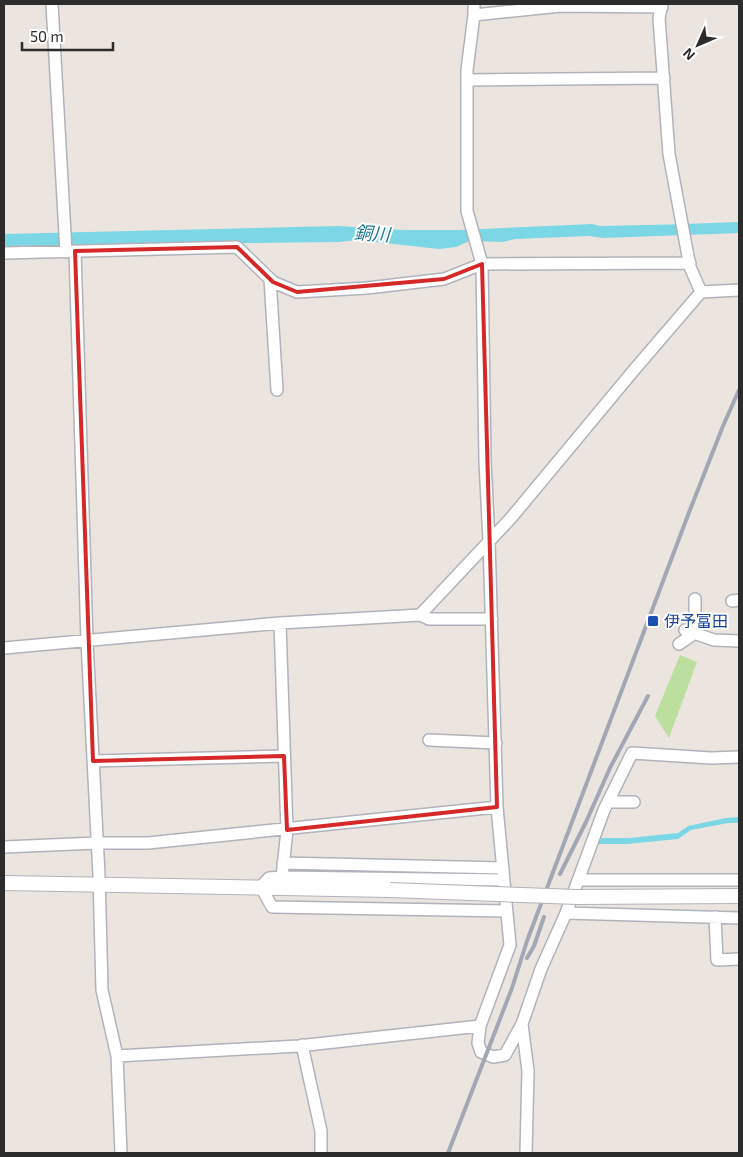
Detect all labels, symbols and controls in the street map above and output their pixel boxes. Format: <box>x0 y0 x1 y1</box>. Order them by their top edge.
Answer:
scale bar <box>22 20 114 52</box>
north arrow <box>673 20 723 70</box>
text: 50 m <box>30 27 64 45</box>
text: N <box>679 45 698 64</box>
water label: 銅川 <box>353 221 393 245</box>
place label: 伊予富田 <box>664 611 728 630</box>
marker: 伊予富田 <box>646 614 660 628</box>

